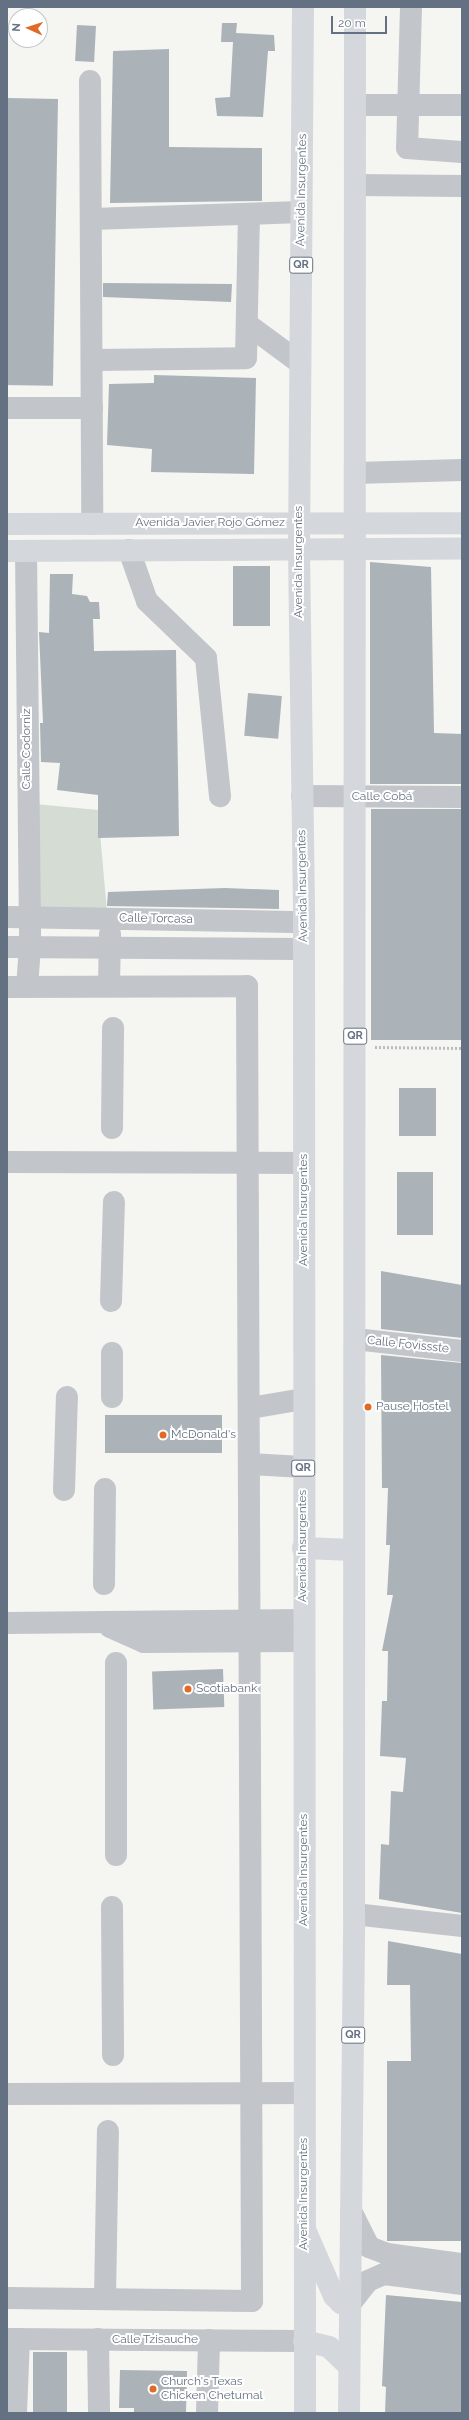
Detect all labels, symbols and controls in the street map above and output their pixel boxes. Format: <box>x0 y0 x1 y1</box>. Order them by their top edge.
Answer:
north arrow <box>8 8 48 48</box>
scale bar <box>333 8 389 34</box>
text: 20 m <box>338 16 366 30</box>
text: N <box>10 23 23 32</box>
street label: Avenida Insurgentes <box>294 134 310 246</box>
road number: QR <box>289 256 313 274</box>
street label: Avenida Insurgentes <box>292 506 306 618</box>
street label: Avenida Javier Rojo Gómez <box>135 516 285 530</box>
street label: Calle Codorniz <box>20 708 34 790</box>
street label: Calle Cobá <box>352 790 412 804</box>
street label: Avenida Insurgentes <box>295 830 311 942</box>
street label: Calle Torcasa <box>119 911 193 927</box>
road number: QR <box>343 1027 367 1045</box>
street label: Avenida Insurgentes <box>297 1154 311 1266</box>
street label: Calle Fovissste <box>366 1334 450 1356</box>
place label: Pause Hostel <box>376 1400 449 1414</box>
marker: Pause Hostel <box>363 1402 373 1412</box>
place label: McDonald's <box>171 1428 236 1442</box>
marker: McDonald's <box>158 1430 168 1440</box>
road number: QR <box>291 1459 315 1477</box>
street label: Avenida Insurgentes <box>296 1490 310 1602</box>
place label: Scotiabank <box>196 1682 257 1696</box>
marker: Scotiabank <box>183 1684 193 1694</box>
street label: Avenida Insurgentes <box>297 1814 311 1926</box>
road number: QR <box>341 2026 365 2044</box>
street label: Avenida Insurgentes <box>297 2138 311 2250</box>
street label: Calle Tzisauche <box>112 2333 198 2347</box>
place label: Church's Texas Chicken Chetumal <box>161 2375 263 2403</box>
marker: Church's Texas Chicken Chetumal <box>148 2384 158 2394</box>

